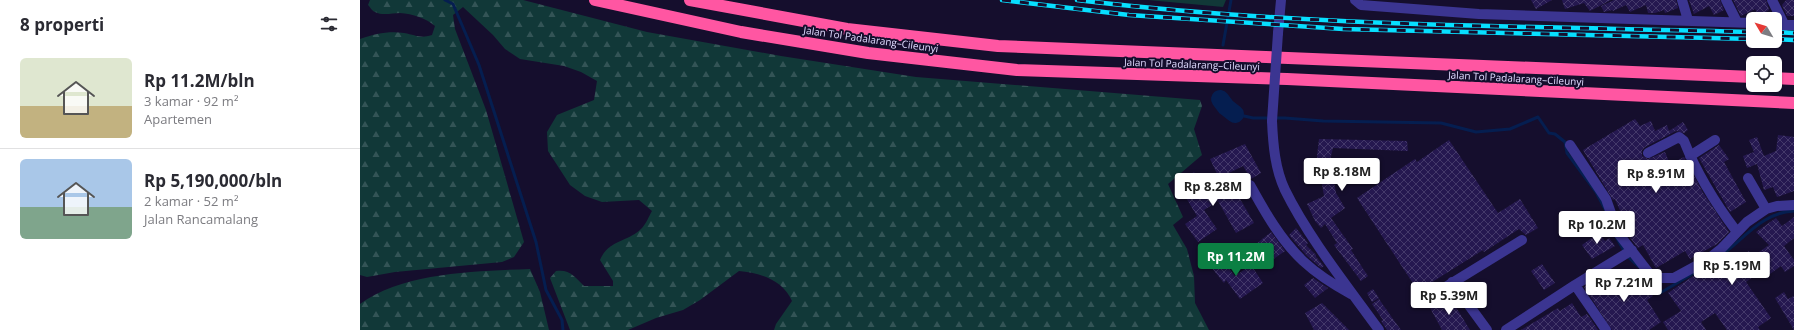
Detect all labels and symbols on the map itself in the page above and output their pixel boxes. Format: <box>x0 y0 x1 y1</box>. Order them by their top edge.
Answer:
north arrow <box>1746 12 1782 48</box>
street label: Jalan Tol Padalarang–Cileunyi <box>802 22 939 55</box>
street label: Jalan Tol Padalarang–Cileunyi <box>1123 55 1260 73</box>
street label: Jalan Tol Padalarang–Cileunyi <box>1447 67 1584 89</box>
pin: Rp 8.18M <box>1301 158 1383 192</box>
pin: Rp 8.91M <box>1615 160 1697 194</box>
pin: Rp 8.28M <box>1172 173 1254 207</box>
pin: Rp 10.2M <box>1556 211 1638 245</box>
pin: Rp 11.2M <box>1195 243 1277 277</box>
pin: Rp 5.19M <box>1691 252 1773 286</box>
pin: Rp 7.21M <box>1583 269 1665 303</box>
pin: Rp 5.39M <box>1408 282 1490 316</box>

